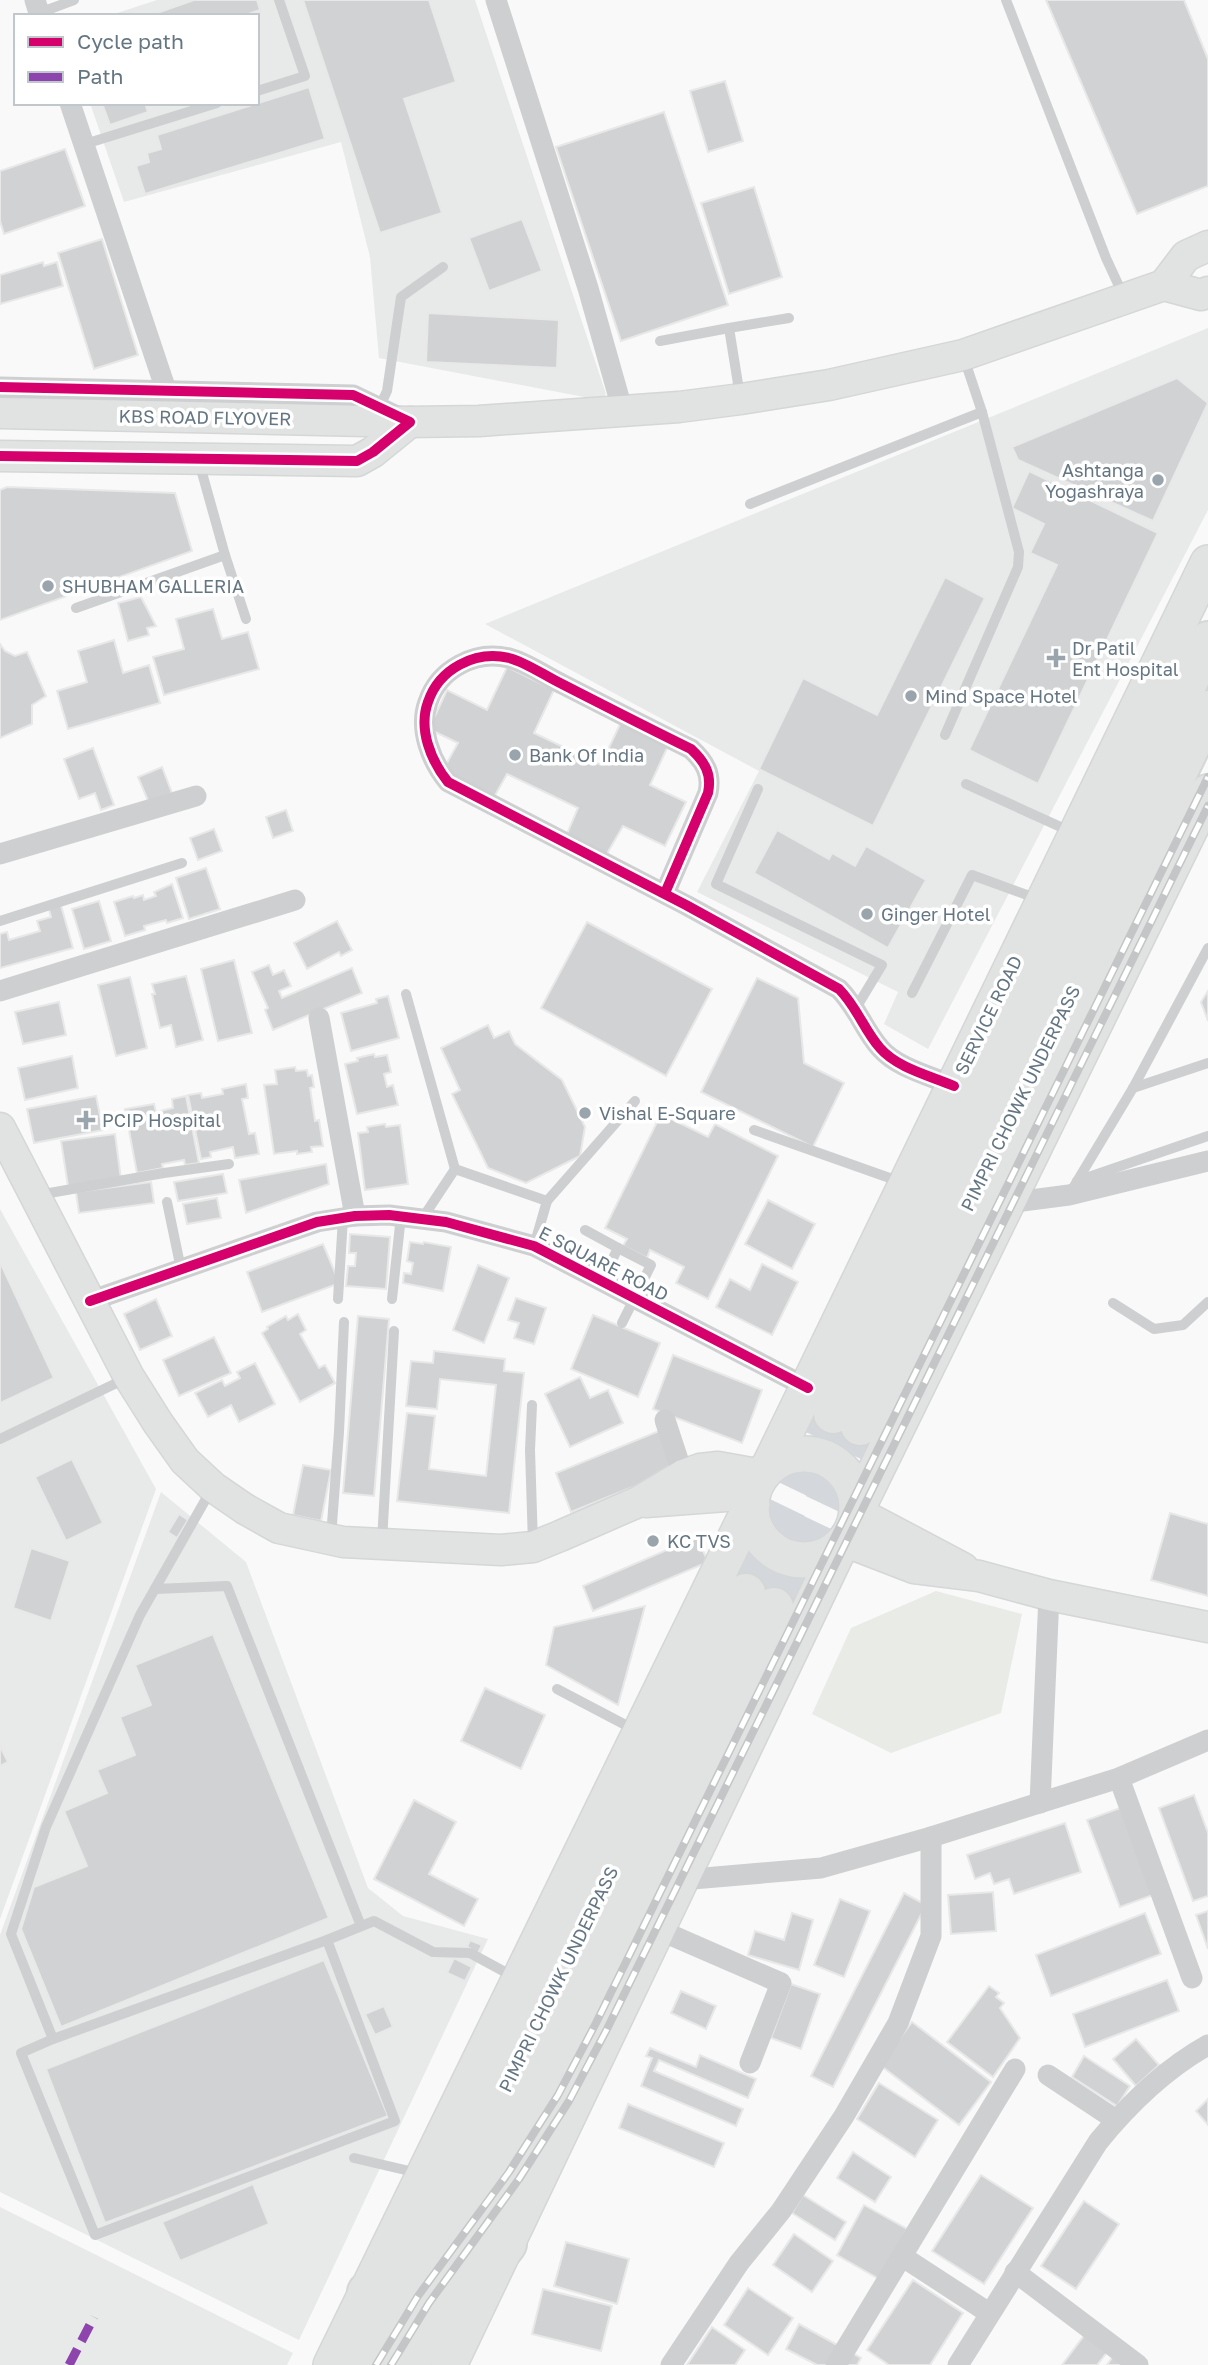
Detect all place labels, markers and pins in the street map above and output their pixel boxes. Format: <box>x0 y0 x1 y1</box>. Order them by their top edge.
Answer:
place label: Ashtanga Yogashraya <box>1045 459 1144 502</box>
marker: Ashtanga Yogashraya <box>1150 472 1166 488</box>
place label: SHUBHAM GALLERIA <box>62 575 244 597</box>
marker: SHUBHAM GALLERIA <box>40 578 56 594</box>
place label: Dr Patil Ent Hospital <box>1072 637 1179 680</box>
marker: Dr Patil Ent Hospital <box>1046 648 1066 668</box>
place label: Mind Space Hotel <box>925 685 1078 707</box>
marker: Mind Space Hotel <box>903 688 919 704</box>
place label: Bank Of India <box>529 744 644 766</box>
marker: Bank Of India <box>507 747 523 763</box>
place label: Ginger Hotel <box>881 903 991 925</box>
marker: Ginger Hotel <box>859 906 875 922</box>
place label: Vishal E-Square <box>599 1102 736 1124</box>
marker: Vishal E-Square <box>577 1105 593 1121</box>
place label: PCIP Hospital <box>102 1109 221 1131</box>
marker: PCIP Hospital <box>76 1110 96 1130</box>
place label: KC TVS <box>667 1530 731 1552</box>
marker: KC TVS <box>645 1533 661 1549</box>

